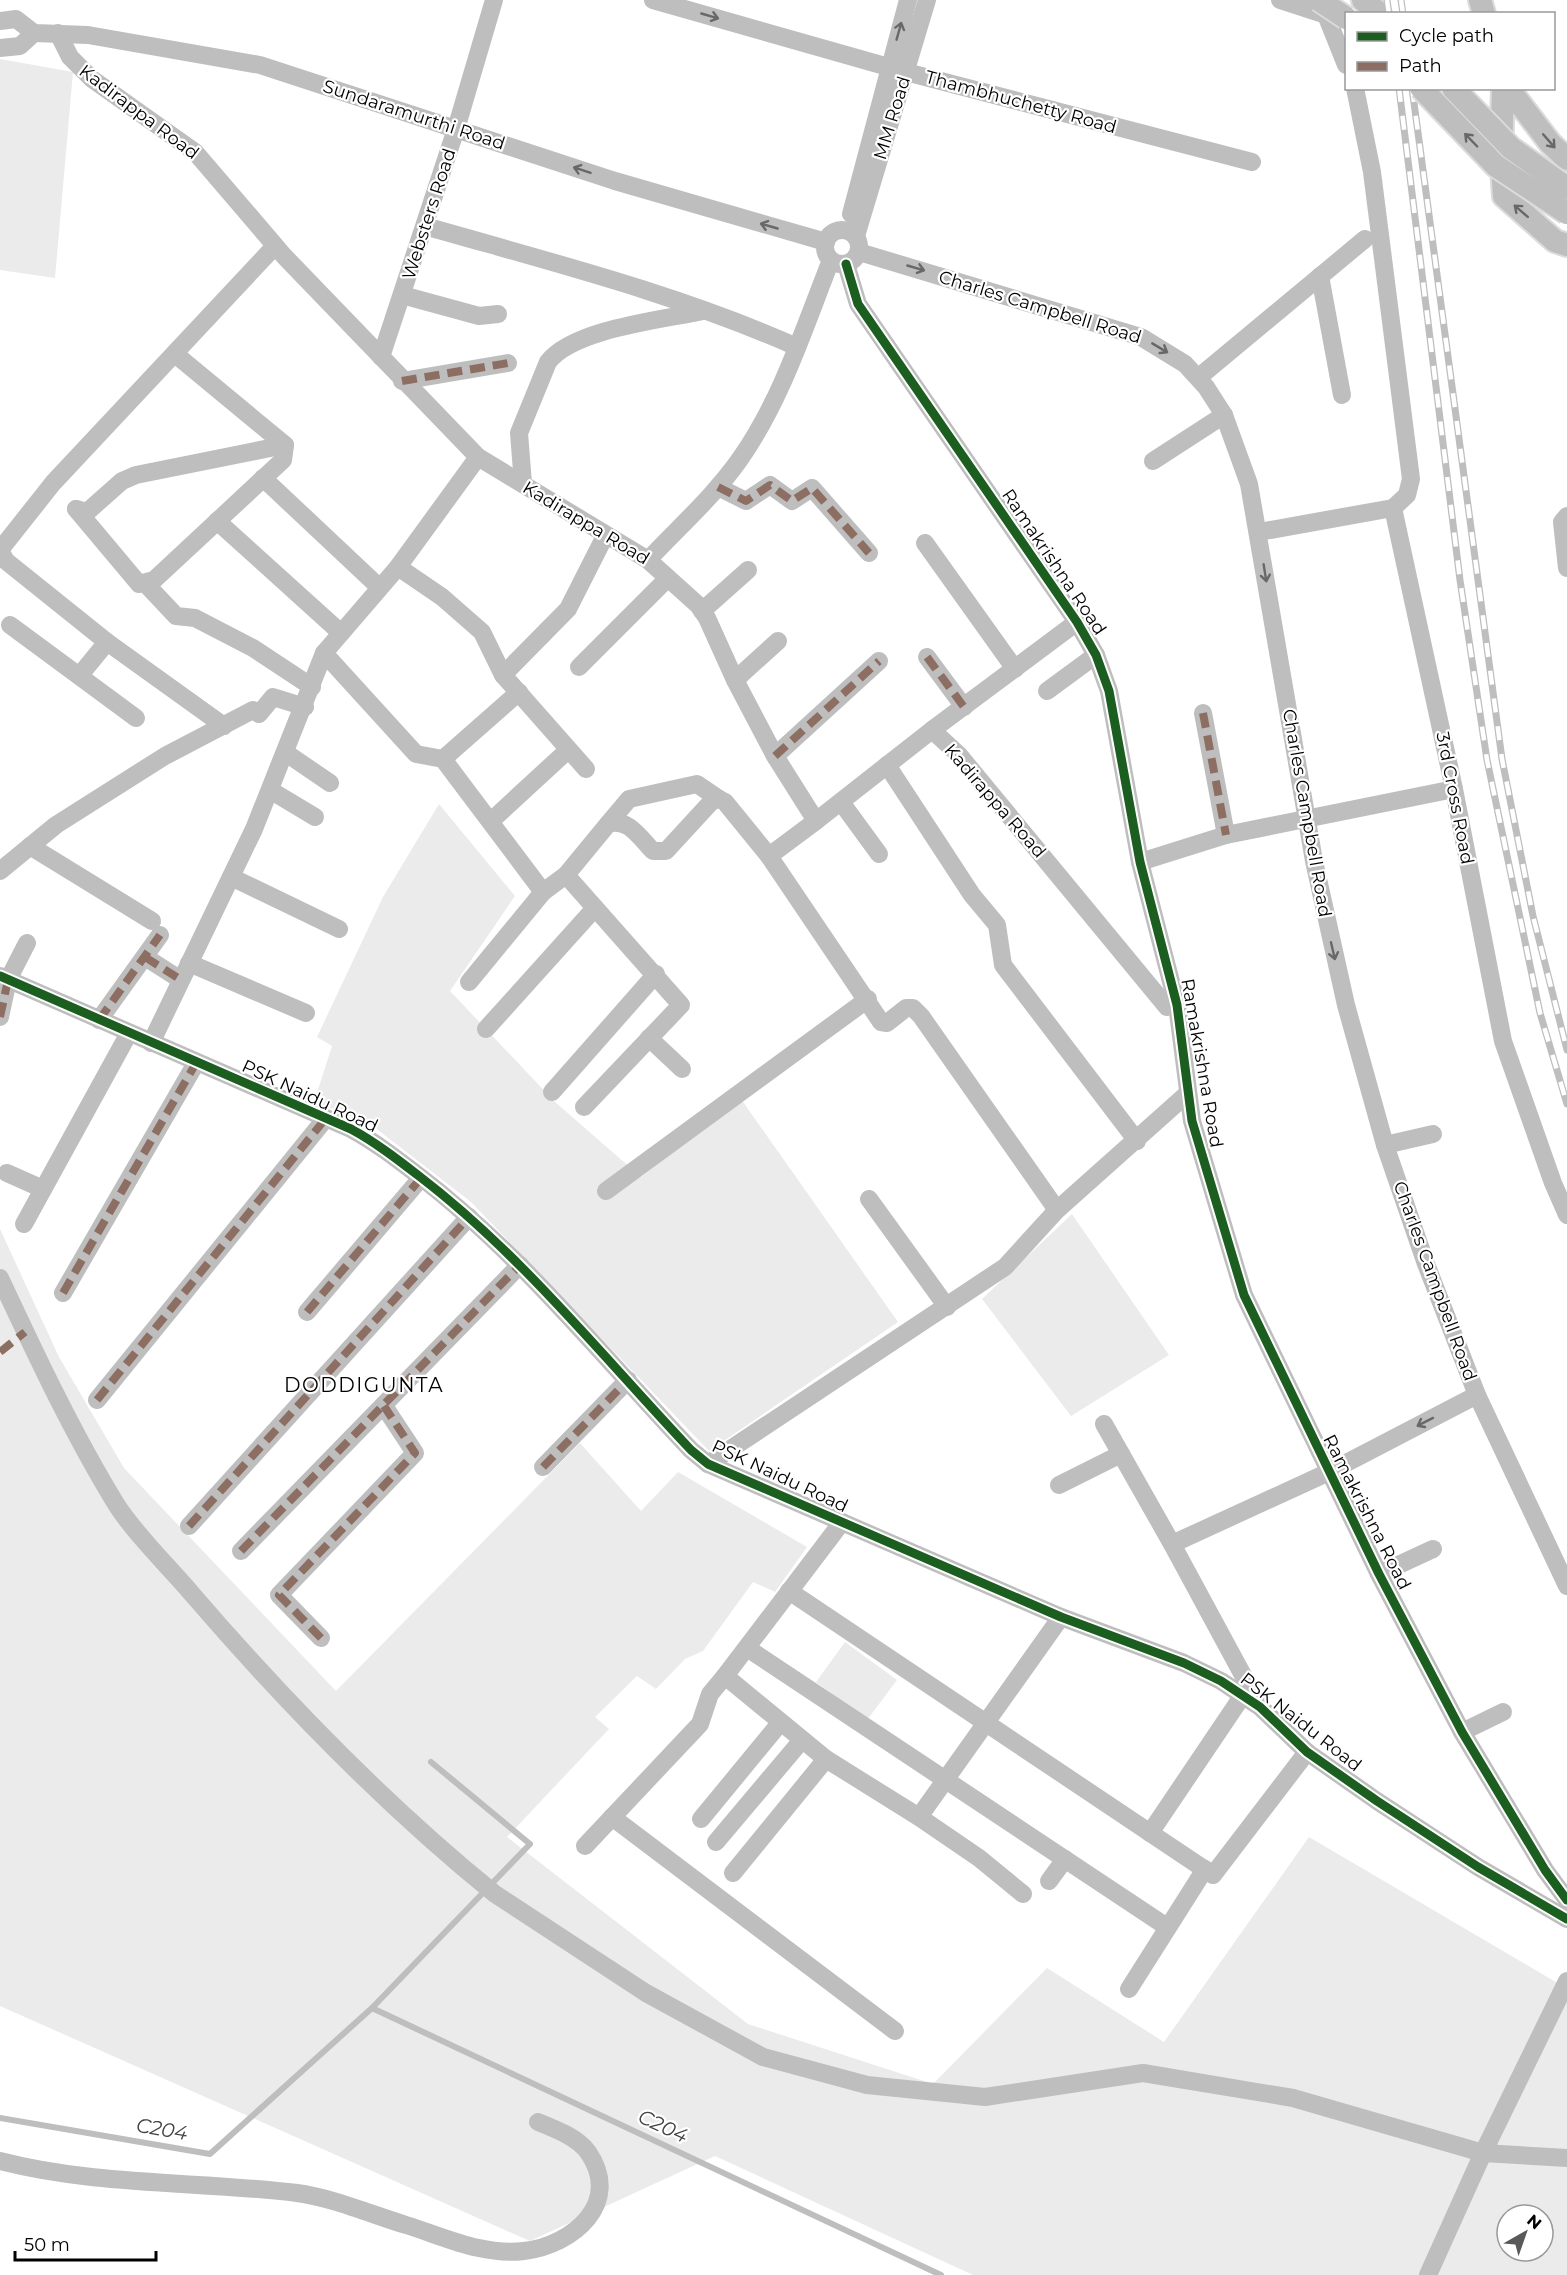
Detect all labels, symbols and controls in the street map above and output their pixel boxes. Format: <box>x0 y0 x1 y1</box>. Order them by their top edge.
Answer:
one-way arrow <box>700 11 719 22</box>
legend <box>1345 12 1555 90</box>
one-way arrow <box>894 22 905 41</box>
text: Cycle path <box>1399 25 1494 47</box>
text: Path <box>1399 55 1442 77</box>
street label: Kadirappa Road <box>75 60 203 164</box>
street label: Thambhuchetty Road <box>923 66 1119 138</box>
street label: MM Road <box>869 74 915 162</box>
street label: Sundaramurthi Road <box>320 75 508 155</box>
one-way arrow <box>1464 132 1478 147</box>
one-way arrow <box>1542 133 1556 148</box>
street label: Websters Road <box>397 146 461 282</box>
one-way arrow <box>573 164 592 175</box>
one-way arrow <box>1514 204 1529 218</box>
one-way arrow <box>760 220 779 231</box>
one-way arrow <box>906 263 925 274</box>
street label: Charles Campbell Road <box>936 266 1144 348</box>
one-way arrow <box>1151 342 1168 354</box>
street label: Kadirappa Road <box>519 476 653 570</box>
street label: Ramakrishna Road <box>997 485 1111 639</box>
one-way arrow <box>1260 562 1271 582</box>
street label: Charles Campbell Road <box>1278 707 1336 919</box>
street label: 3rd Cross Road <box>1431 730 1479 866</box>
street label: Kadirappa Road <box>939 739 1051 863</box>
one-way arrow <box>1328 940 1339 960</box>
street label: Ramakrishna Road <box>1176 977 1228 1149</box>
street label: PSK Naidu Road <box>238 1055 382 1137</box>
street label: Charles Campbell Road <box>1389 1178 1481 1384</box>
district label: DODDIGUNTA <box>284 1373 444 1397</box>
one-way arrow <box>1417 1416 1434 1428</box>
street label: Ramakrishna Road <box>1318 1431 1416 1593</box>
street label: PSK Naidu Road <box>708 1435 852 1517</box>
street label: PSK Naidu Road <box>1236 1668 1366 1776</box>
water label: C204 <box>634 2104 692 2148</box>
water label: C204 <box>134 2113 190 2145</box>
north arrow <box>1495 2203 1555 2263</box>
text: N <box>1523 2210 1545 2233</box>
scale bar <box>15 2224 156 2262</box>
text: 50 m <box>24 2234 70 2256</box>

